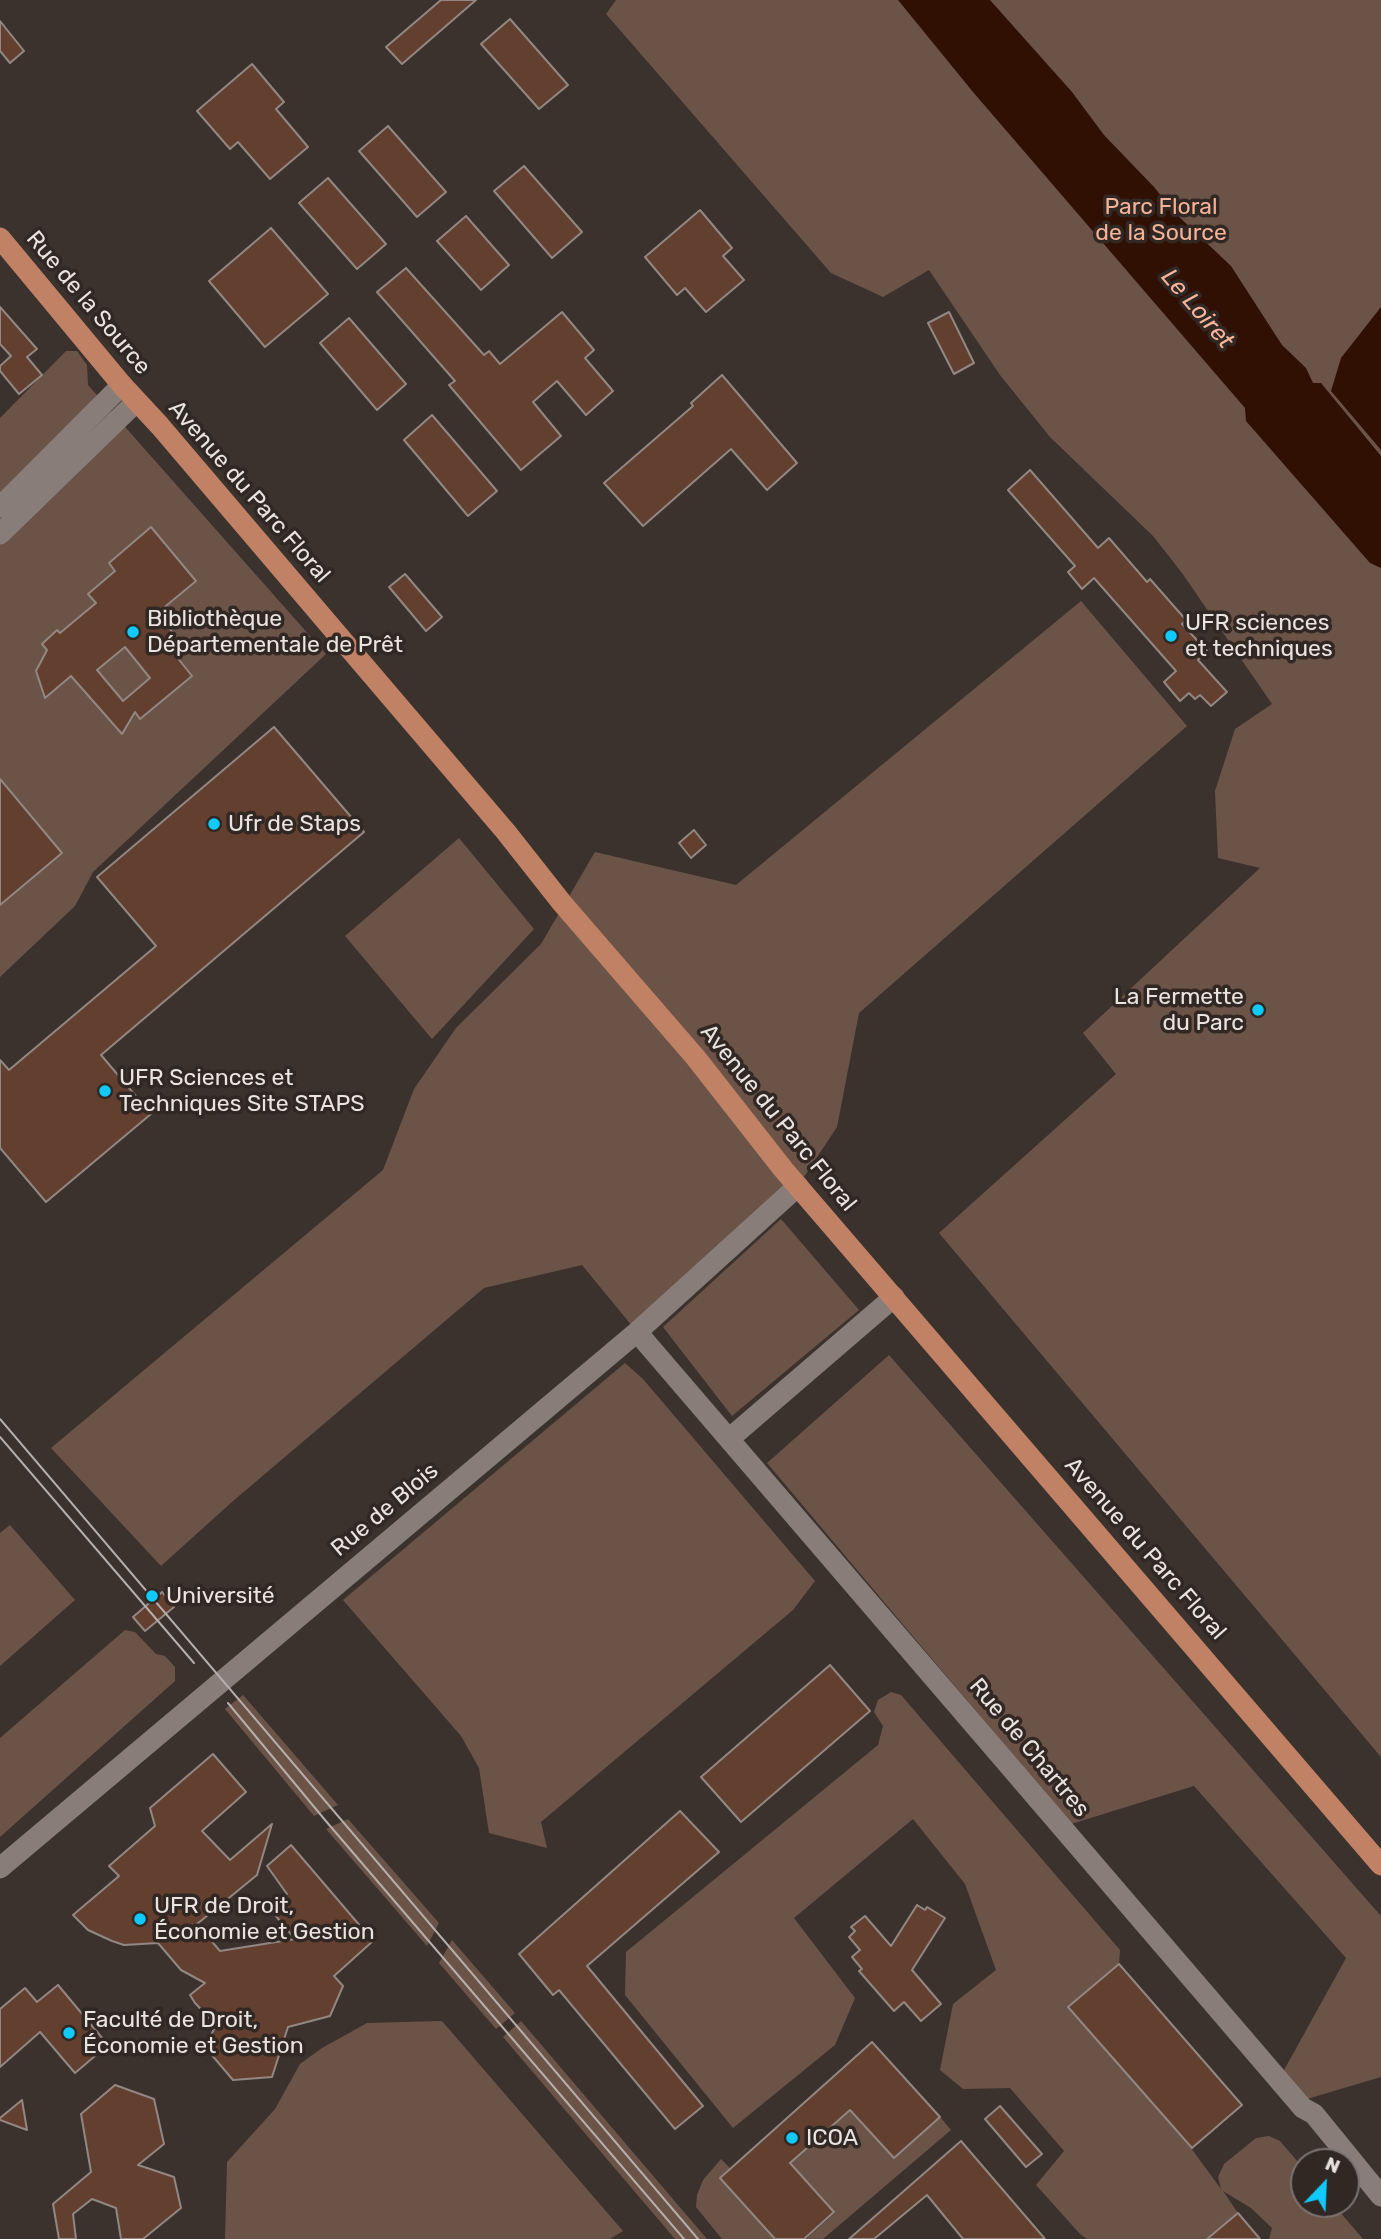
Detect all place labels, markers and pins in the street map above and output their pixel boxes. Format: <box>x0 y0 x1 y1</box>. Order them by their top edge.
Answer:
place label: Bibliothèque Départementale de Prêt <box>147 605 403 659</box>
place label: UFR sciences et techniques <box>1185 609 1333 663</box>
marker: Bibliothèque Départementale de Prêt <box>125 624 141 640</box>
marker: UFR sciences et techniques <box>1163 628 1179 644</box>
place label: Ufr de Staps <box>228 810 361 838</box>
marker: Ufr de Staps <box>206 816 222 832</box>
place label: La Fermette du Parc <box>1114 983 1244 1037</box>
marker: La Fermette du Parc <box>1250 1002 1266 1018</box>
place label: UFR Sciences et Techniques Site STAPS <box>119 1064 365 1118</box>
marker: UFR Sciences et Techniques Site STAPS <box>97 1083 113 1099</box>
place label: Université <box>166 1582 275 1610</box>
marker: Université <box>144 1588 160 1604</box>
place label: UFR de Droit, Économie et Gestion <box>154 1892 375 1946</box>
marker: UFR de Droit, Économie et Gestion <box>132 1911 148 1927</box>
place label: Faculté de Droit, Économie et Gestion <box>83 2006 304 2060</box>
marker: Faculté de Droit, Économie et Gestion <box>61 2025 77 2041</box>
place label: ICOA <box>806 2124 858 2152</box>
marker: ICOA <box>784 2130 800 2146</box>

